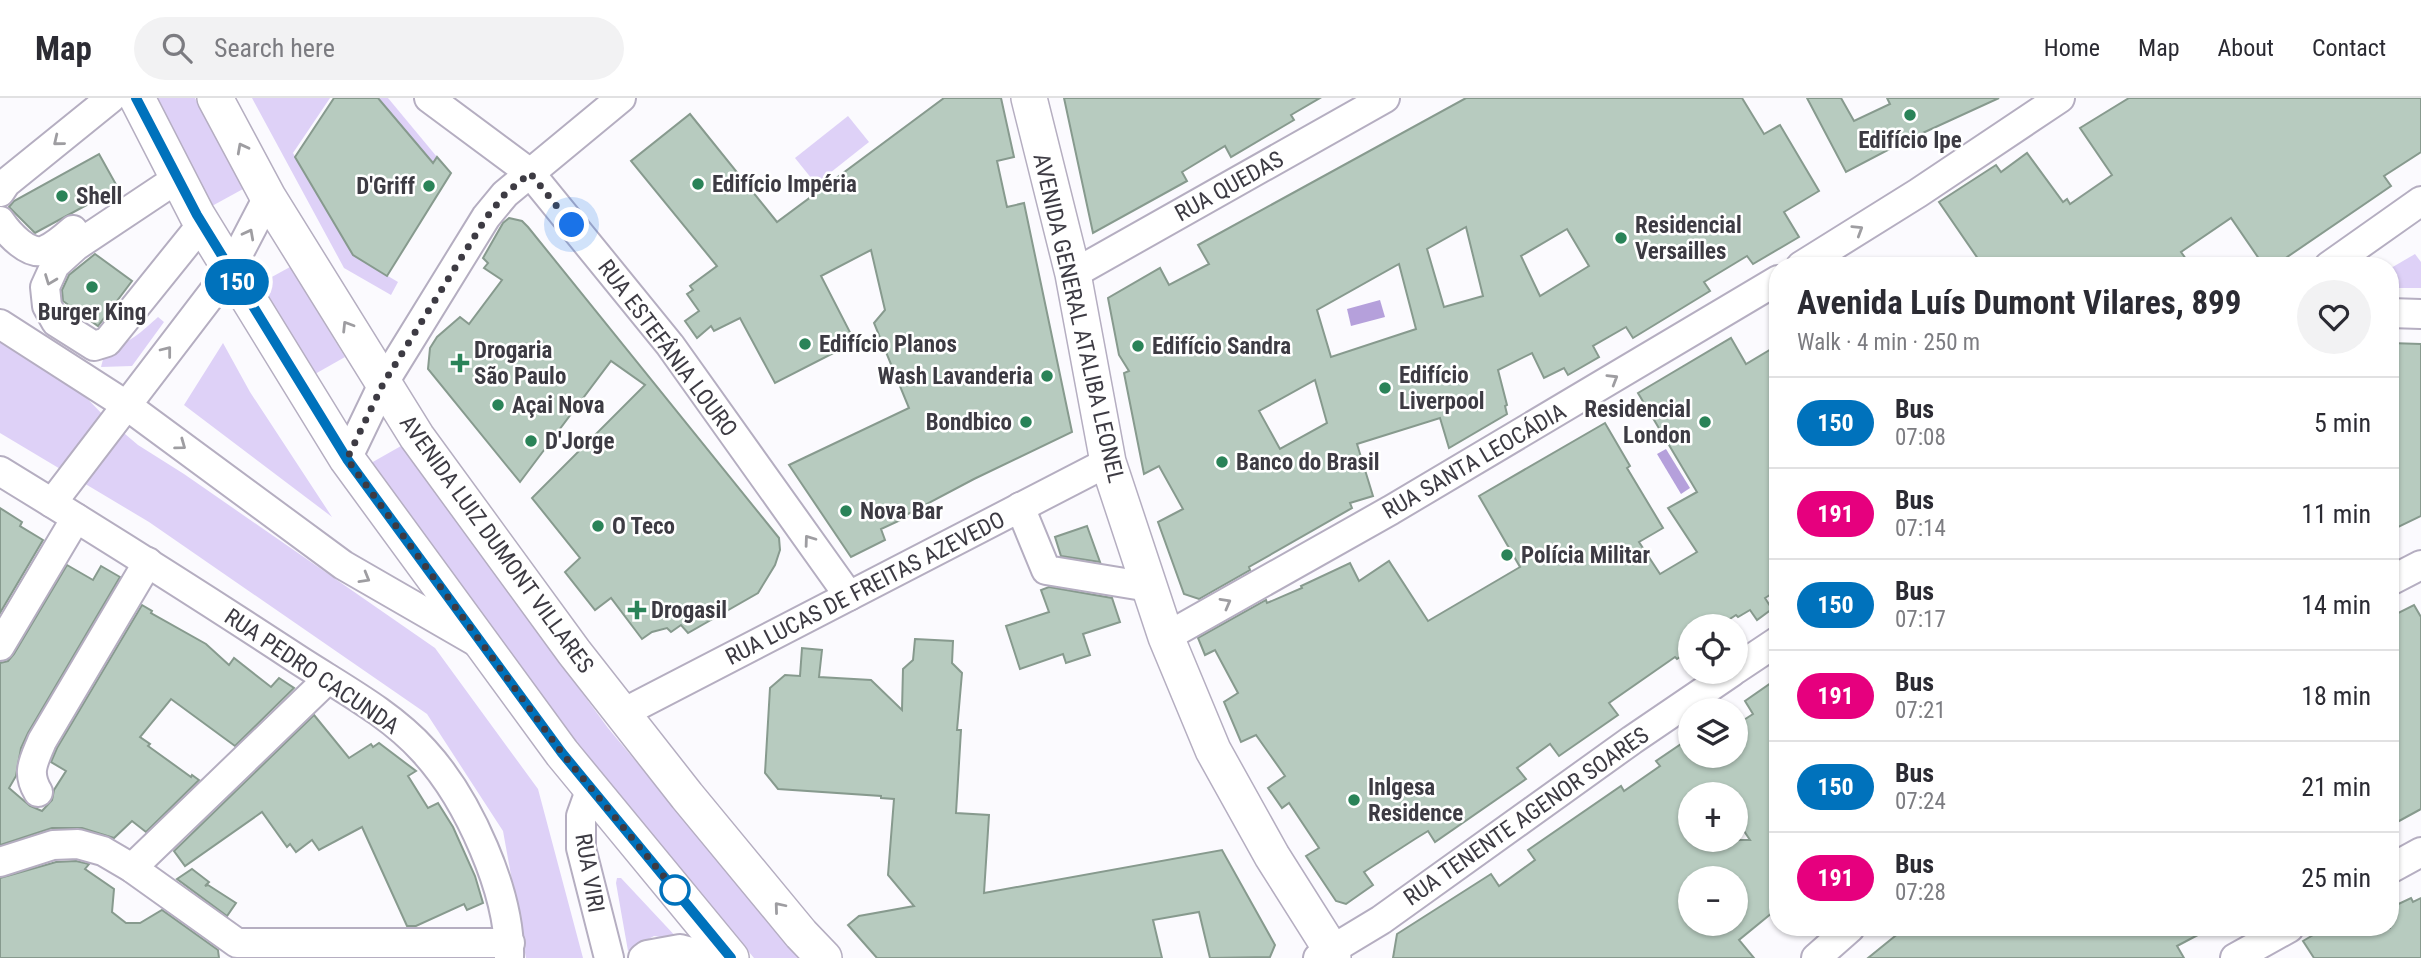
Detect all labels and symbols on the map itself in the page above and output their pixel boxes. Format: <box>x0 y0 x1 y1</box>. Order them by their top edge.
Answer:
marker: Edifício Ipe <box>1902 107 1918 123</box>
place label: Edifício Ipe <box>1858 127 1962 154</box>
one-way arrow <box>54 132 66 145</box>
one-way arrow <box>236 142 250 155</box>
street label: RUA QUEDAS <box>1170 146 1288 227</box>
street label: AVENIDA GENERAL ATALIBA LEONEL <box>1027 151 1130 485</box>
place label: Edifício Impéria <box>712 171 857 198</box>
place label: D'Griff <box>356 173 415 200</box>
marker: Edifício Impéria <box>690 176 706 192</box>
marker: D'Griff <box>421 178 437 194</box>
place label: Shell <box>76 183 122 210</box>
marker: Shell <box>54 188 70 204</box>
your location <box>554 207 589 242</box>
place label: Residencial Versailles <box>1635 212 1742 265</box>
one-way arrow <box>1851 225 1864 238</box>
one-way arrow <box>241 228 254 241</box>
marker: Residencial Versailles <box>1613 230 1629 246</box>
street label: RUA ESTEFÂNIA LOURO <box>592 254 744 442</box>
line badge: 150 <box>197 259 277 305</box>
one-way arrow <box>44 273 58 285</box>
marker: Burger King <box>84 279 100 295</box>
place label: Burger King <box>38 299 146 326</box>
one-way arrow <box>343 321 356 334</box>
place label: Edifício Planos <box>819 331 957 358</box>
place label: Edifício Sandra <box>1152 333 1291 360</box>
marker: Edifício Planos <box>797 336 813 352</box>
place label: Drogaria São Paulo <box>474 337 566 390</box>
marker: Edifício Sandra <box>1130 338 1146 354</box>
one-way arrow <box>159 346 172 358</box>
marker: Drogaria São Paulo <box>452 355 468 371</box>
place label: Edifício Liverpool <box>1399 362 1485 415</box>
place label: Wash Lavanderia <box>878 363 1033 390</box>
marker: Wash Lavanderia <box>1039 368 1055 384</box>
one-way arrow <box>1606 374 1619 387</box>
marker: Edifício Liverpool <box>1377 380 1393 396</box>
place label: Açai Nova <box>512 392 605 419</box>
place label: Residencial London <box>1584 396 1691 449</box>
marker: Açai Nova <box>490 397 506 413</box>
street label: RUA SANTA LEOCÁDIA <box>1377 397 1571 525</box>
place label: Bondbico <box>926 409 1012 436</box>
street label: AVENIDA LUIZ DUMONT VILLARES <box>394 410 599 678</box>
marker: Bondbico <box>1018 414 1034 430</box>
marker: Residencial London <box>1697 414 1713 430</box>
place label: D'Jorge <box>545 428 614 455</box>
marker: D'Jorge <box>523 433 539 449</box>
one-way arrow <box>173 437 185 449</box>
place label: Banco do Brasil <box>1236 449 1380 476</box>
marker: Banco do Brasil <box>1214 454 1230 470</box>
place label: Nova Bar <box>860 498 943 525</box>
marker: Nova Bar <box>838 503 854 519</box>
street label: RUA LUCAS DE FREITAS AZEVEDO <box>721 506 1009 671</box>
place label: O Teco <box>612 513 675 540</box>
marker: O Teco <box>590 518 606 534</box>
one-way arrow <box>805 535 817 548</box>
place label: Polícia Militar <box>1521 542 1650 569</box>
marker: Polícia Militar <box>1499 547 1515 563</box>
one-way arrow <box>358 569 371 582</box>
place label: Drogasil <box>651 597 727 624</box>
one-way arrow <box>1218 598 1231 611</box>
marker: Drogasil <box>629 602 645 618</box>
street label: RUA PEDRO CACUNDA <box>219 603 404 740</box>
street label: RUA TENENTE AGENOR SOARES <box>1399 721 1654 911</box>
place label: Inlgesa Residence <box>1368 774 1463 827</box>
marker: Inlgesa Residence <box>1346 792 1362 808</box>
street label: RUA VIRI <box>569 831 610 915</box>
unlabelled marker <box>660 875 690 905</box>
one-way arrow <box>775 902 787 915</box>

